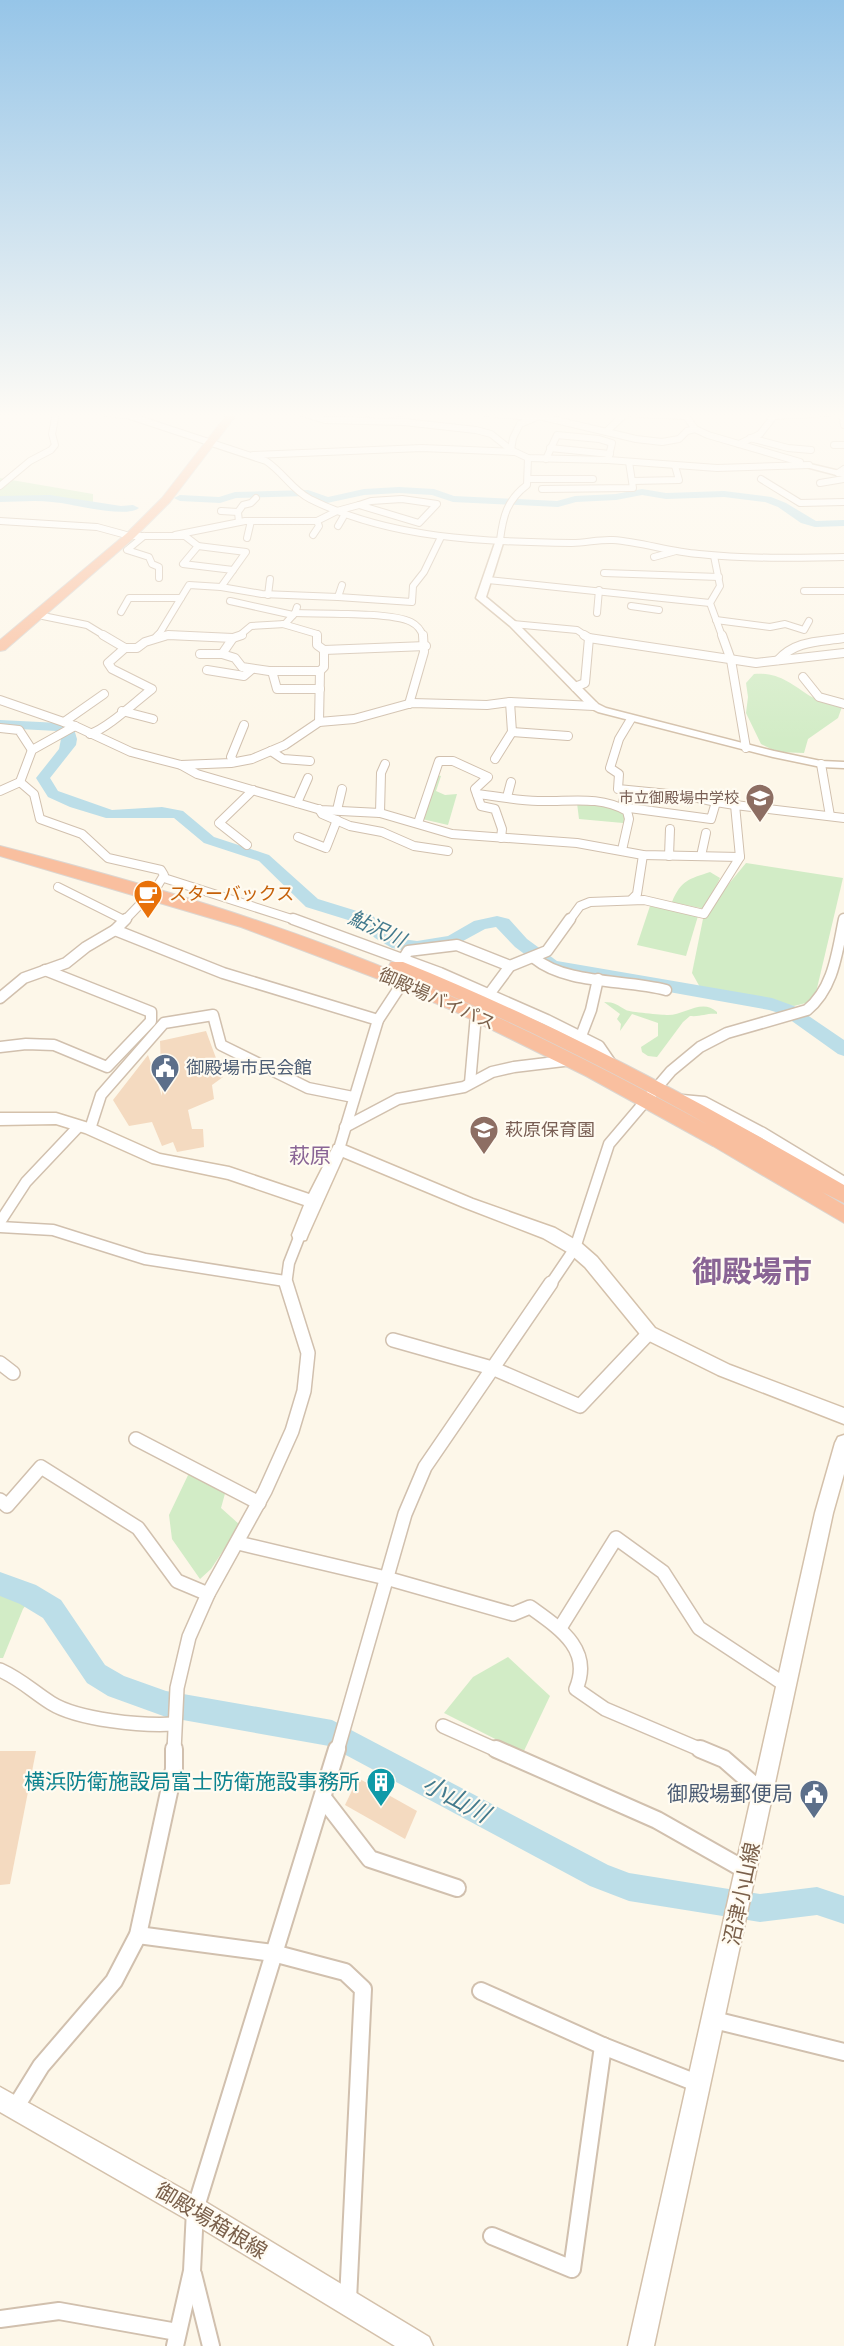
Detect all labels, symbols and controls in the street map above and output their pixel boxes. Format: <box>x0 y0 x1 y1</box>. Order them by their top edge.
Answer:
school or university icon: 市立御殿場中学校 <box>744 782 776 824</box>
place label: 市立御殿場中学校 <box>619 789 739 807</box>
cafe icon: スターバックス <box>132 878 164 920</box>
place label: スターバックス <box>169 883 294 905</box>
water label: 鮎沢川 <box>345 906 411 953</box>
street label: 御殿場バイパス <box>375 963 499 1035</box>
public building icon: 御殿場市民会館 <box>149 1052 181 1094</box>
place label: 御殿場市民会館 <box>186 1057 312 1079</box>
school or university icon: 萩原保育園 <box>468 1114 500 1156</box>
place label: 萩原保育園 <box>505 1119 595 1141</box>
district label: 萩原 <box>289 1144 331 1168</box>
district label: 御殿場市 <box>692 1254 812 1290</box>
building icon: 横浜防衛施設局富士防衛施設事務所 <box>365 1766 397 1808</box>
place label: 横浜防衛施設局富士防衛施設事務所 <box>24 1770 360 1794</box>
water label: 小山川 <box>418 1770 497 1830</box>
public building icon: 御殿場郵便局 <box>798 1778 830 1820</box>
place label: 御殿場郵便局 <box>667 1782 793 1806</box>
street label: 沼津小山線 <box>719 1840 765 1948</box>
street label: 御殿場箱根線 <box>151 2178 271 2264</box>

